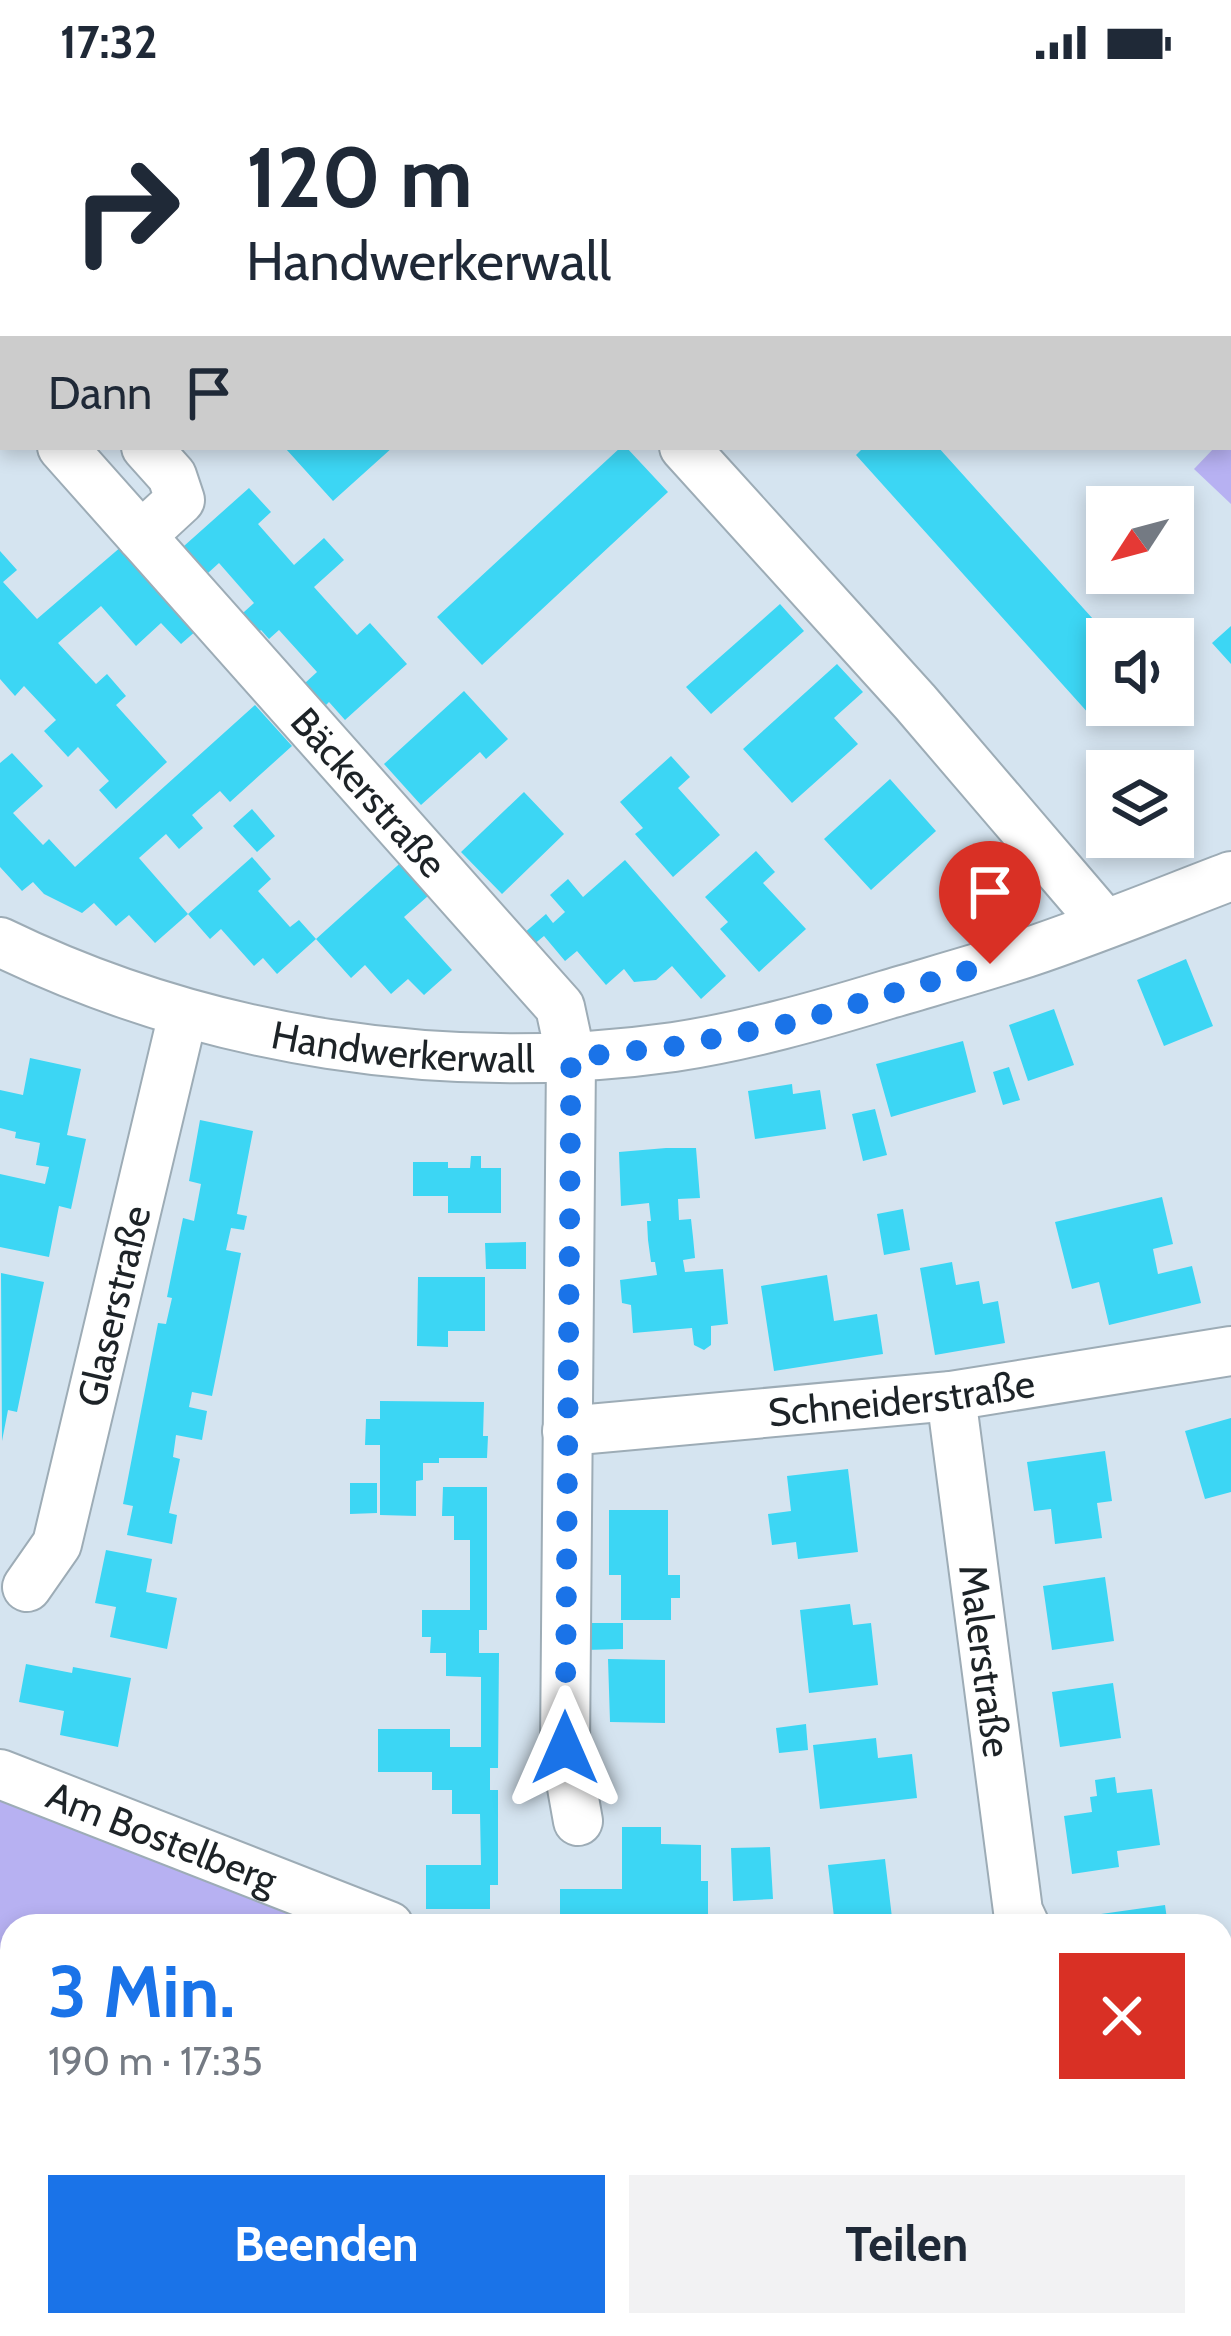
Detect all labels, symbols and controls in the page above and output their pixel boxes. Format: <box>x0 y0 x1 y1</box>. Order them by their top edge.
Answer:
text: 17:32 <box>60 15 158 69</box>
text: 120 m <box>246 126 473 228</box>
icon: right <box>48 132 204 288</box>
text: Handwerkerwall <box>246 228 611 294</box>
icon: arrive <box>176 360 242 426</box>
text: Dann <box>48 366 152 420</box>
north arrow <box>1086 486 1194 594</box>
map controls <box>1086 486 1194 858</box>
button: sound <box>1086 618 1194 726</box>
street label: Bäckerstraße <box>281 697 457 887</box>
button: layers <box>1086 750 1194 858</box>
pin <box>939 841 1041 964</box>
icon: arrive <box>957 859 1023 925</box>
street label: Handwerkerwall <box>268 1010 535 1082</box>
street label: Glaserstraße <box>67 1201 161 1411</box>
street label: Schneiderstraße <box>766 1359 1038 1437</box>
street label: Malerstraße <box>949 1562 1022 1760</box>
position arrow <box>502 1685 628 1811</box>
street label: Am Bostelberg <box>40 1771 285 1904</box>
text: 3 Min. <box>48 1948 235 2035</box>
button: close <box>1059 1953 1185 2079</box>
text: 190 m · 17:35 <box>48 2037 263 2085</box>
button: Beenden <box>48 2175 605 2313</box>
button: Teilen <box>629 2175 1185 2313</box>

